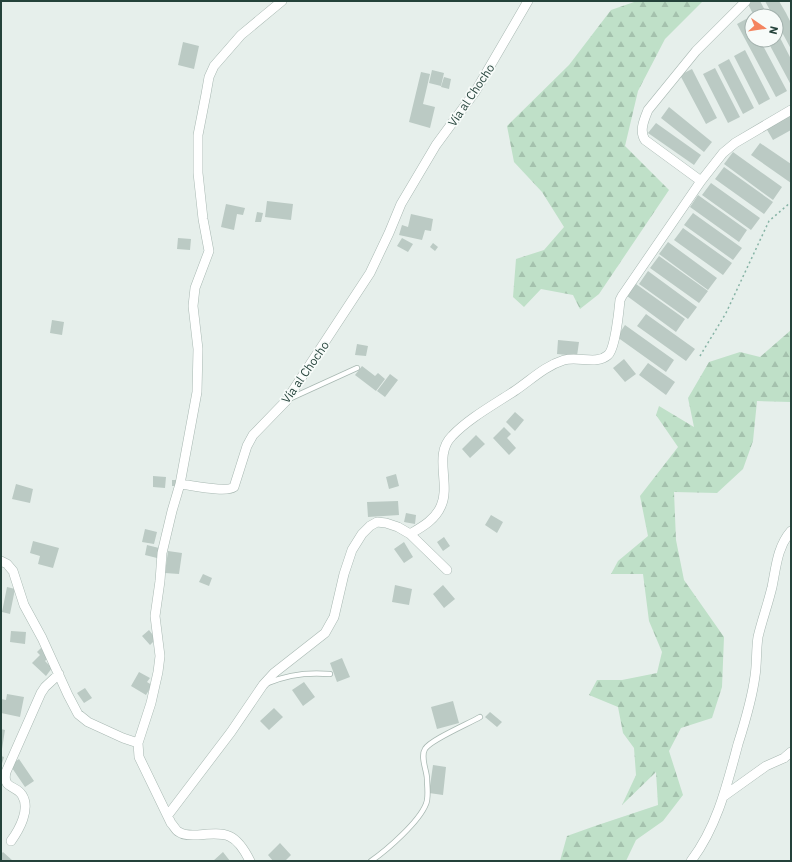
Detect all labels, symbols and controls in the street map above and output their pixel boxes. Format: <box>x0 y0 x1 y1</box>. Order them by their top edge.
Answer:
north arrow <box>744 8 784 48</box>
text: N <box>766 25 781 36</box>
street label: Vía al Chocho <box>444 60 498 129</box>
street label: Vía al Chocho <box>278 338 332 406</box>

